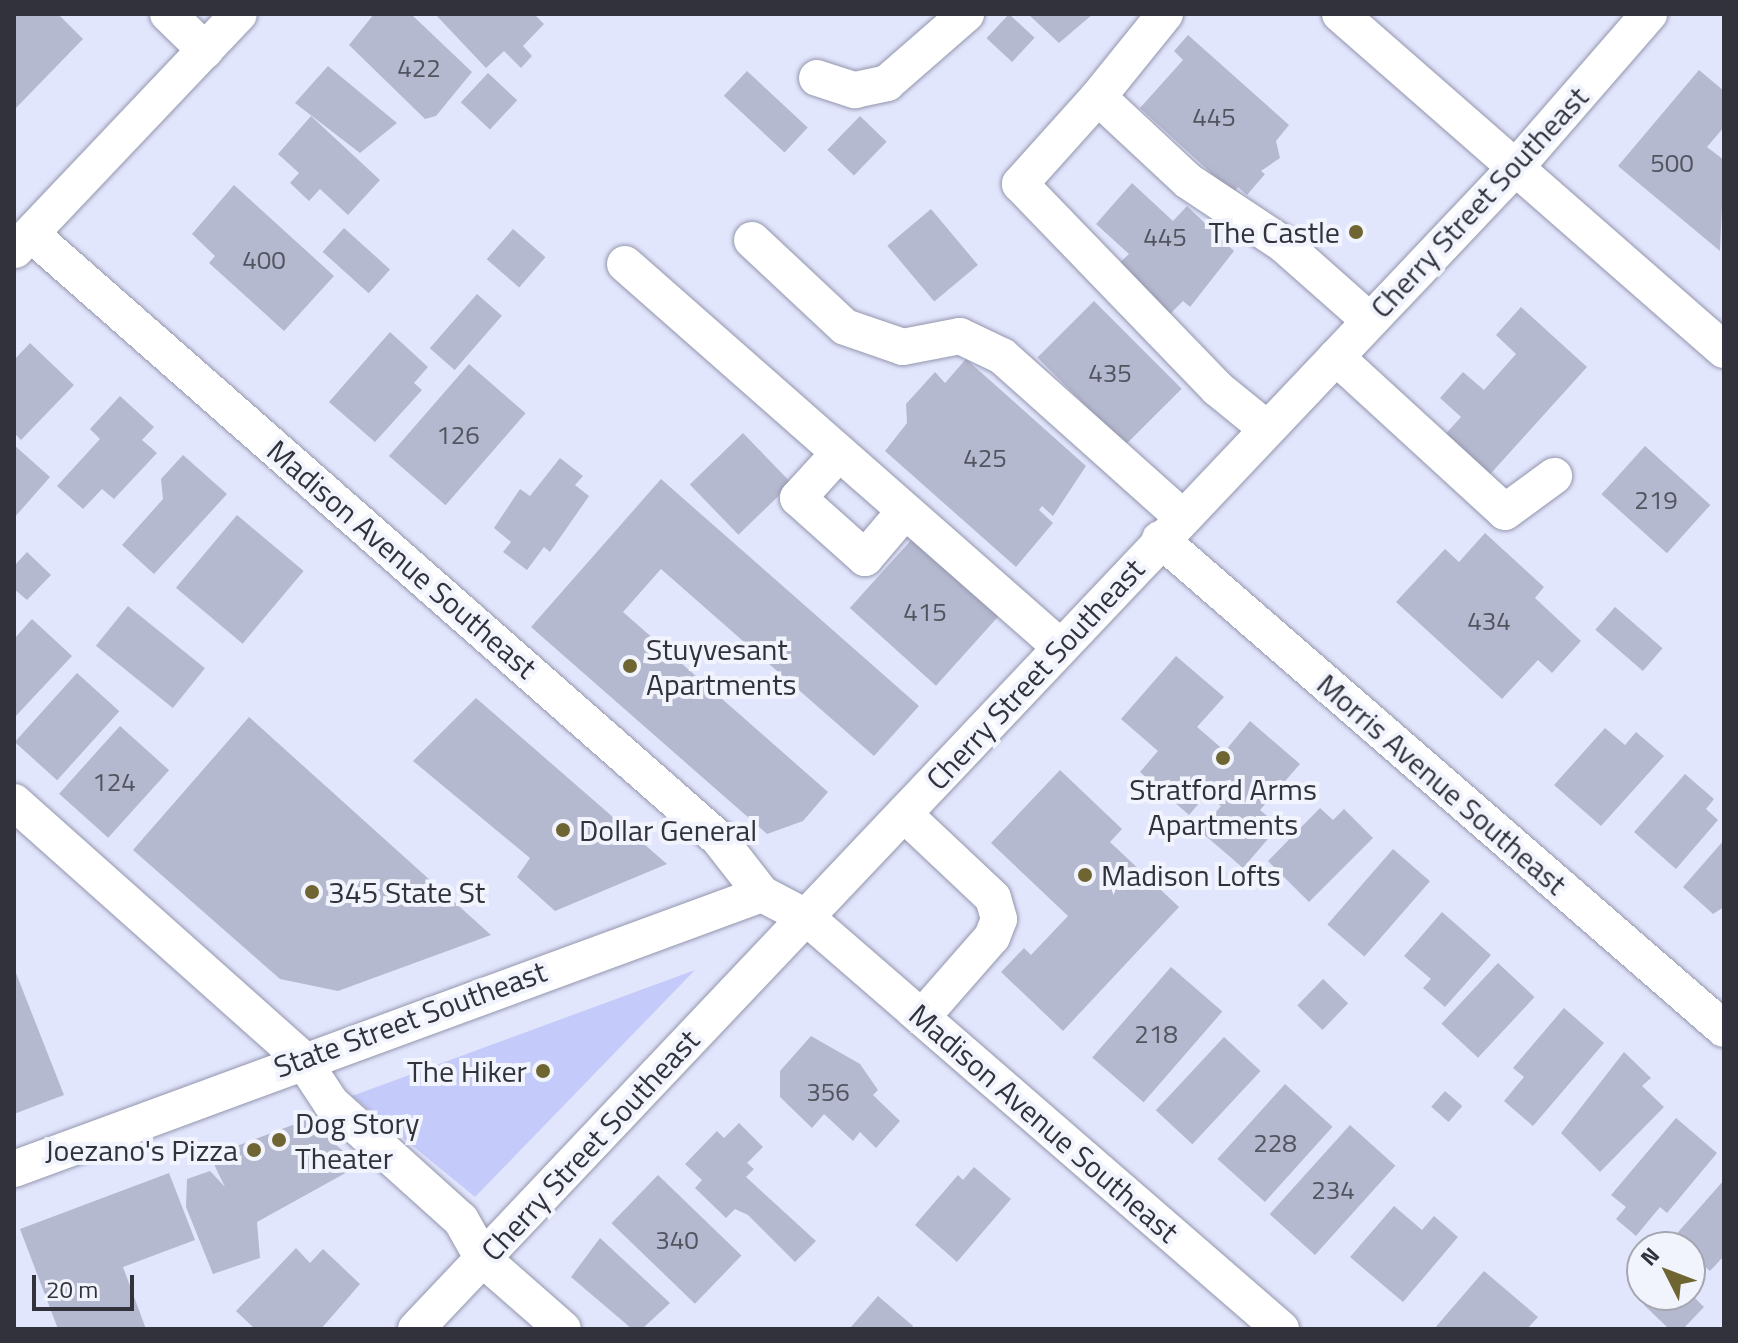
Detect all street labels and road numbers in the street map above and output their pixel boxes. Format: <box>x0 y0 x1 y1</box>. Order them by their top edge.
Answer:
street label: Cherry Street Southeast <box>1363 79 1595 325</box>
street label: Madison Avenue Southeast <box>260 432 544 686</box>
street label: Cherry Street Southeast <box>919 551 1151 797</box>
street label: Morris Avenue Southeast <box>1310 666 1574 902</box>
street label: State Street Southeast <box>269 953 551 1085</box>
street label: Madison Avenue Southeast <box>902 996 1186 1250</box>
street label: Cherry Street Southeast <box>474 1022 706 1268</box>

